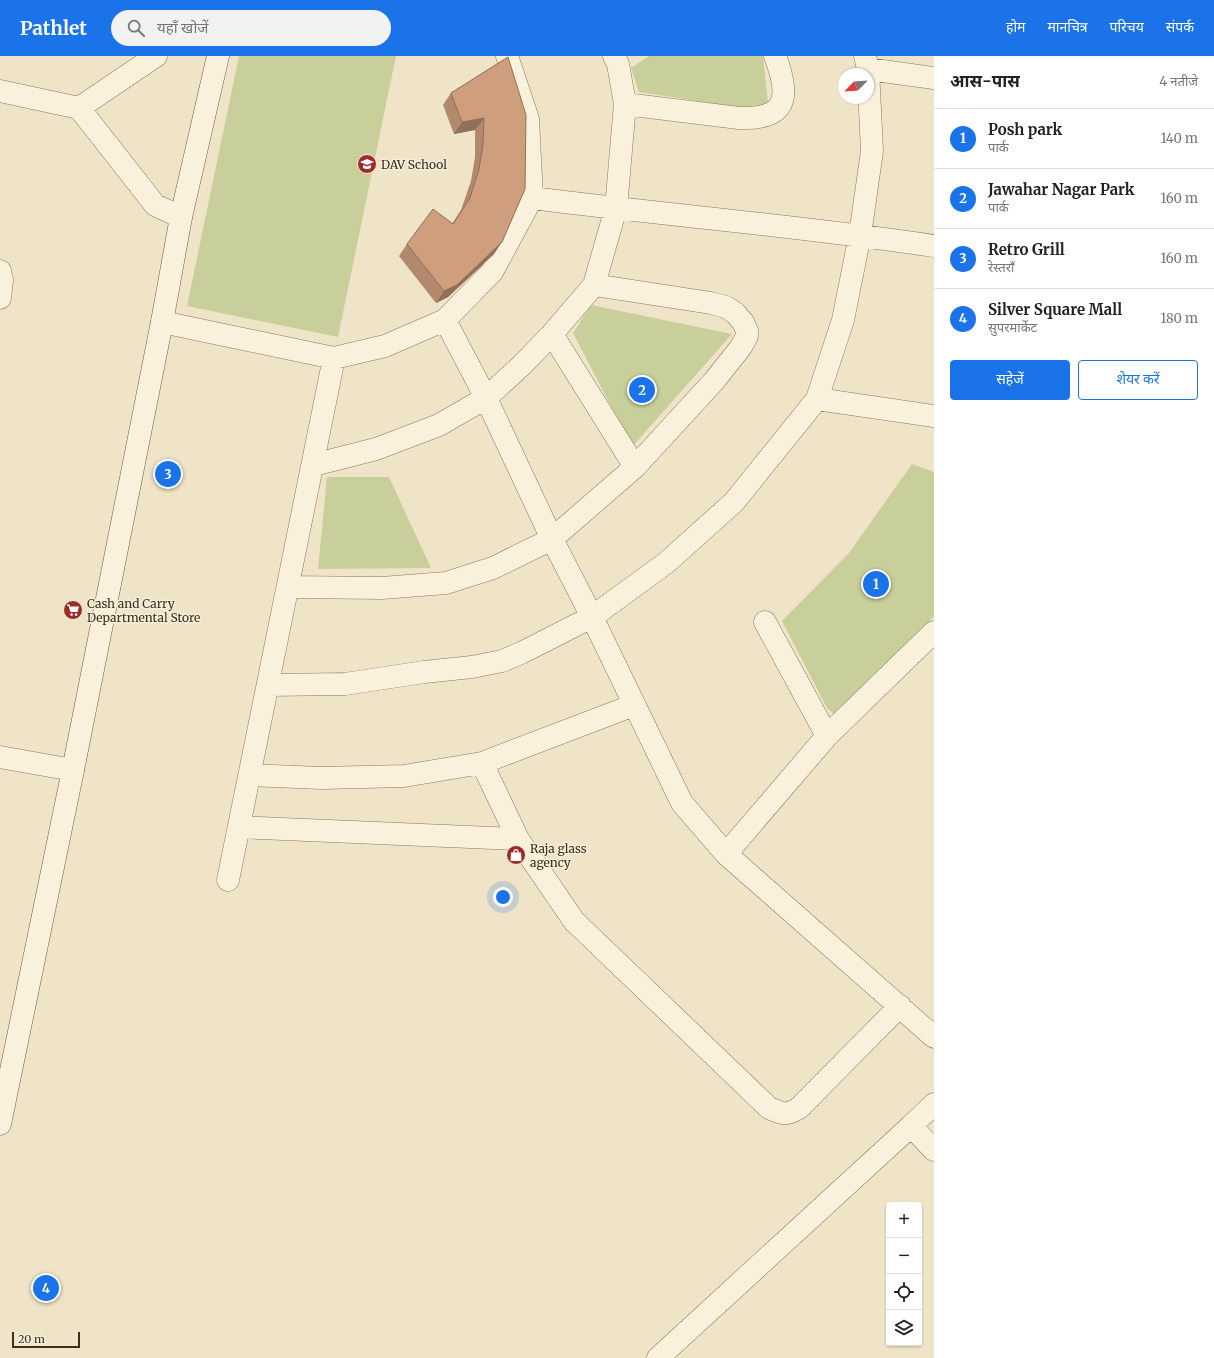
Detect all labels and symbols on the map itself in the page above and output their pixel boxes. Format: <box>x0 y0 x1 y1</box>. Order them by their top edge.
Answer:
north arrow <box>838 68 874 104</box>
school or university icon: DAV School <box>356 153 378 175</box>
place label: DAV School <box>381 157 447 172</box>
pin: 2 <box>629 375 655 405</box>
pin: 3 <box>155 459 181 489</box>
pin: 1 <box>863 569 889 599</box>
place label: Cash and Carry Departmental Store <box>87 596 200 625</box>
supermarket icon: Cash and Carry Departmental Store <box>62 599 84 621</box>
place label: Raja glass agency <box>530 841 587 870</box>
shop icon: Raja glass agency <box>505 844 527 866</box>
your location <box>493 887 513 907</box>
pin: 4 <box>33 1273 59 1303</box>
scale bar <box>12 1330 80 1349</box>

